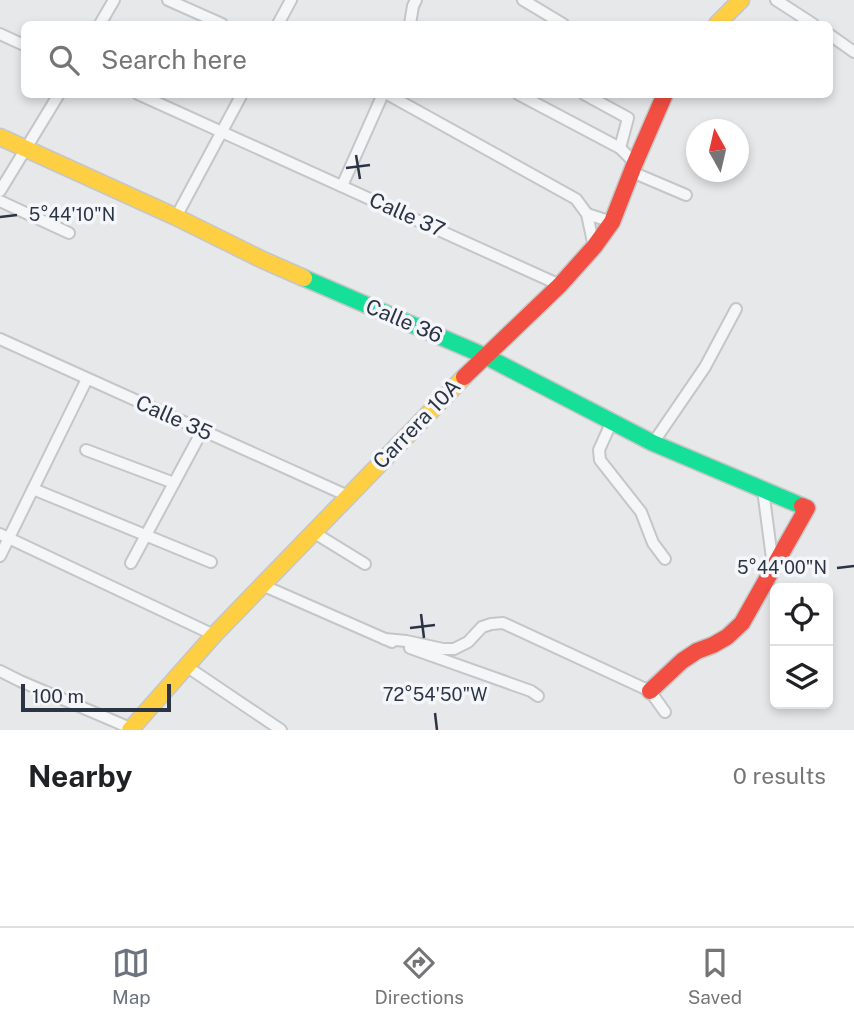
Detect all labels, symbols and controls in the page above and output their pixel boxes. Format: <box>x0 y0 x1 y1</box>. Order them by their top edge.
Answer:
search box <box>21 21 833 98</box>
icon: search <box>45 41 83 79</box>
text: Search here <box>101 44 247 75</box>
north arrow <box>686 119 749 182</box>
street label: Calle 37 <box>366 187 449 242</box>
text: 5°44'10"N <box>29 204 115 225</box>
street label: Calle 36 <box>362 293 446 348</box>
street label: Carrera 10A <box>368 374 466 474</box>
street label: Calle 35 <box>132 390 216 446</box>
text: 5°44'00"N <box>737 557 827 578</box>
map controls <box>770 583 833 709</box>
button: locate <box>770 583 833 646</box>
button: layers <box>770 646 833 709</box>
scale bar <box>21 681 172 713</box>
text: 72°54'50"W <box>383 684 487 705</box>
text: 100 m <box>32 685 84 707</box>
text: Nearby <box>28 758 132 794</box>
text: 0 results <box>733 762 826 789</box>
tab: Map <box>112 944 151 1008</box>
tab: Directions <box>375 944 464 1008</box>
tab: Saved <box>688 944 742 1008</box>

